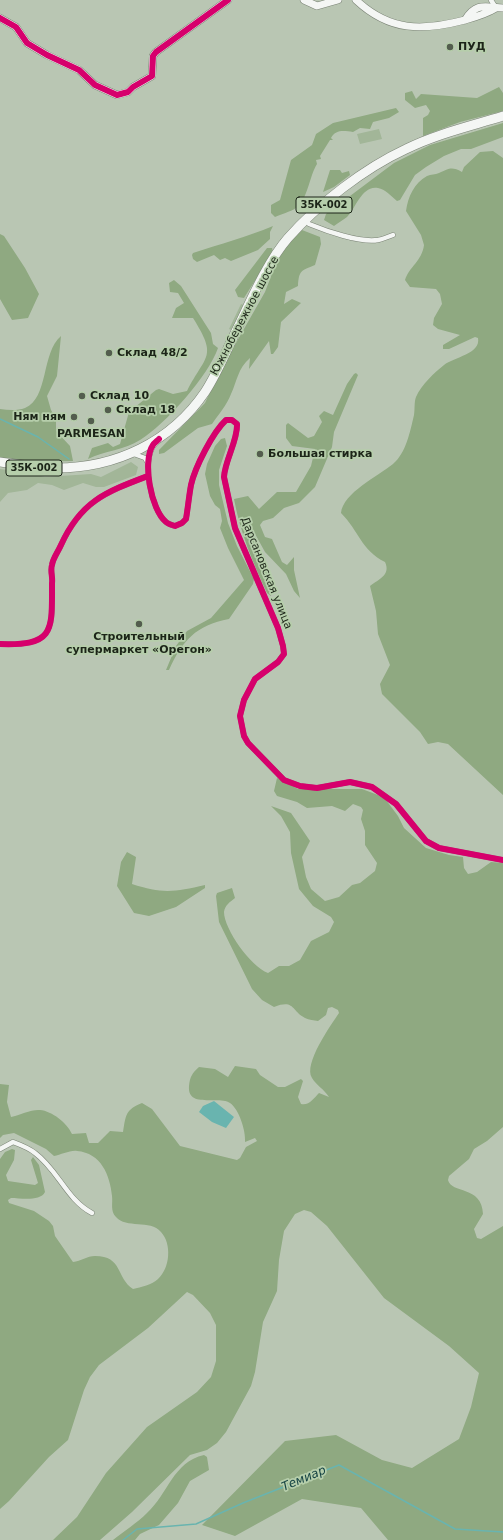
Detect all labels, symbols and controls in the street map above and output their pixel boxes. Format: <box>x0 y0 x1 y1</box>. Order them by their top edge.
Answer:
place label: ПУД <box>458 40 485 54</box>
marker: ПУД <box>445 42 455 52</box>
road number: 35К-002 <box>296 197 352 213</box>
street label: Южнобережное шоссе <box>208 254 282 378</box>
place label: Склад 48/2 <box>117 346 188 360</box>
marker: Склад 48/2 <box>104 348 114 358</box>
place label: Склад 10 <box>90 389 149 403</box>
marker: Склад 10 <box>77 391 87 401</box>
place label: Склад 18 <box>116 403 175 417</box>
marker: Склад 18 <box>103 405 113 415</box>
place label: Ням ням <box>13 410 66 424</box>
marker: Ням ням <box>69 412 79 422</box>
marker: PARMESAN <box>86 416 96 426</box>
place label: PARMESAN <box>57 427 125 441</box>
place label: Большая стирка <box>268 447 372 461</box>
marker: Большая стирка <box>255 449 265 459</box>
road number: 35К-002 <box>6 460 62 476</box>
street label: Дарсановская улица <box>237 515 295 631</box>
marker: Строительный супермаркет «Орегон» <box>134 619 144 629</box>
place label: Строительный супермаркет «Орегон» <box>66 630 212 656</box>
water label: Темиар <box>280 1463 328 1495</box>

